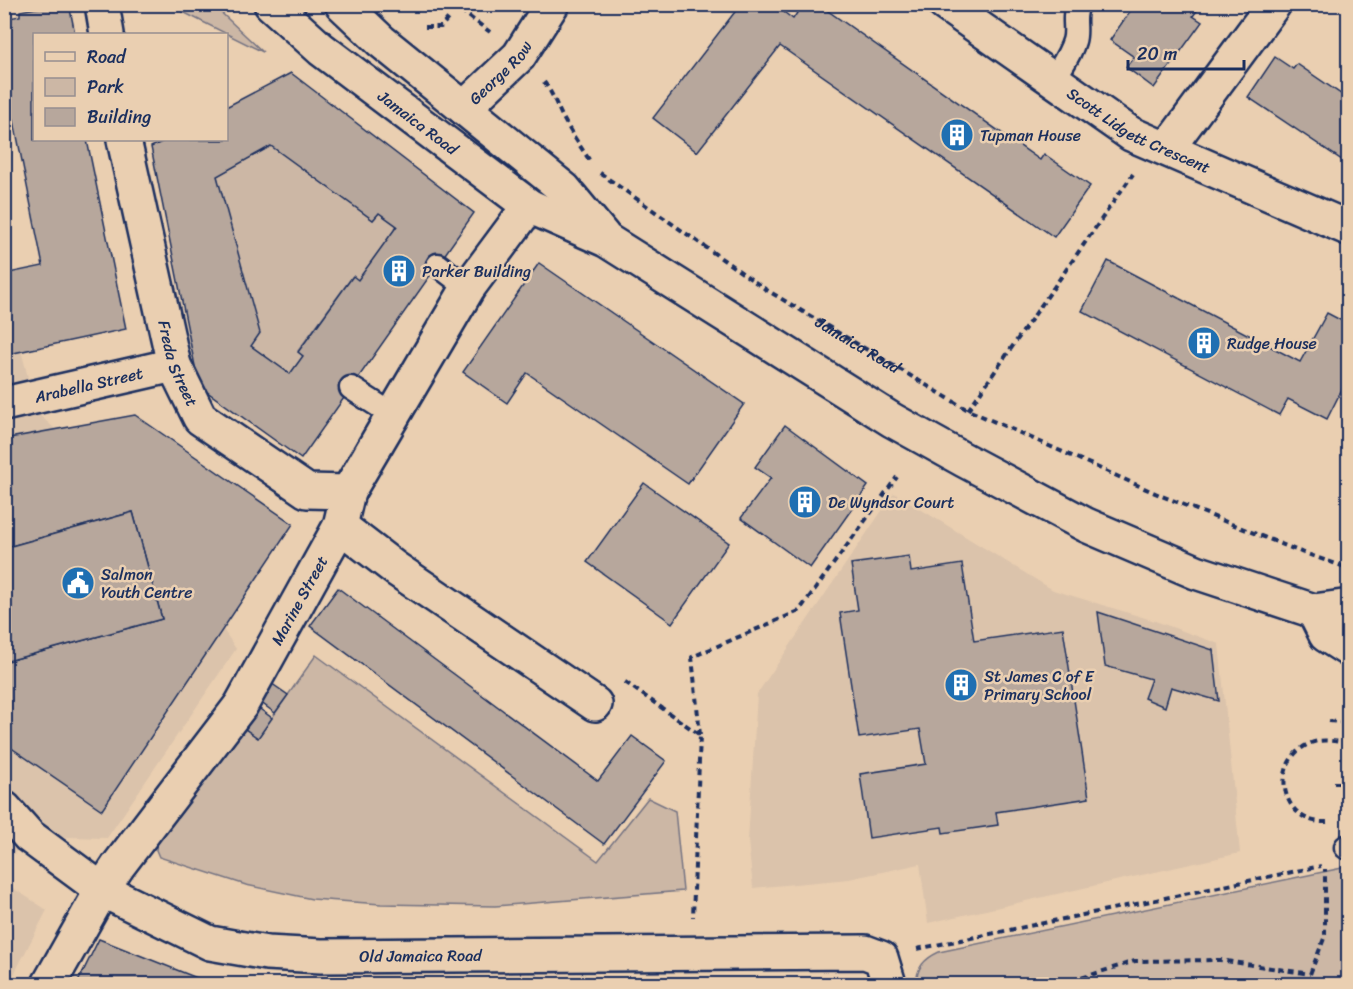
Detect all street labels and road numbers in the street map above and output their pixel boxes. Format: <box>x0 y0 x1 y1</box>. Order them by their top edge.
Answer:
street label: George Row <box>462 35 540 112</box>
street label: Scott Lidgett Crescent <box>1061 79 1215 182</box>
street label: Jamaica Road <box>370 82 466 164</box>
street label: Jamaica Road <box>809 308 907 382</box>
street label: Freda Street <box>149 317 206 412</box>
street label: Arabella Street <box>31 359 146 412</box>
street label: Marine Street <box>263 550 336 651</box>
street label: Old Jamaica Road <box>359 941 483 971</box>

